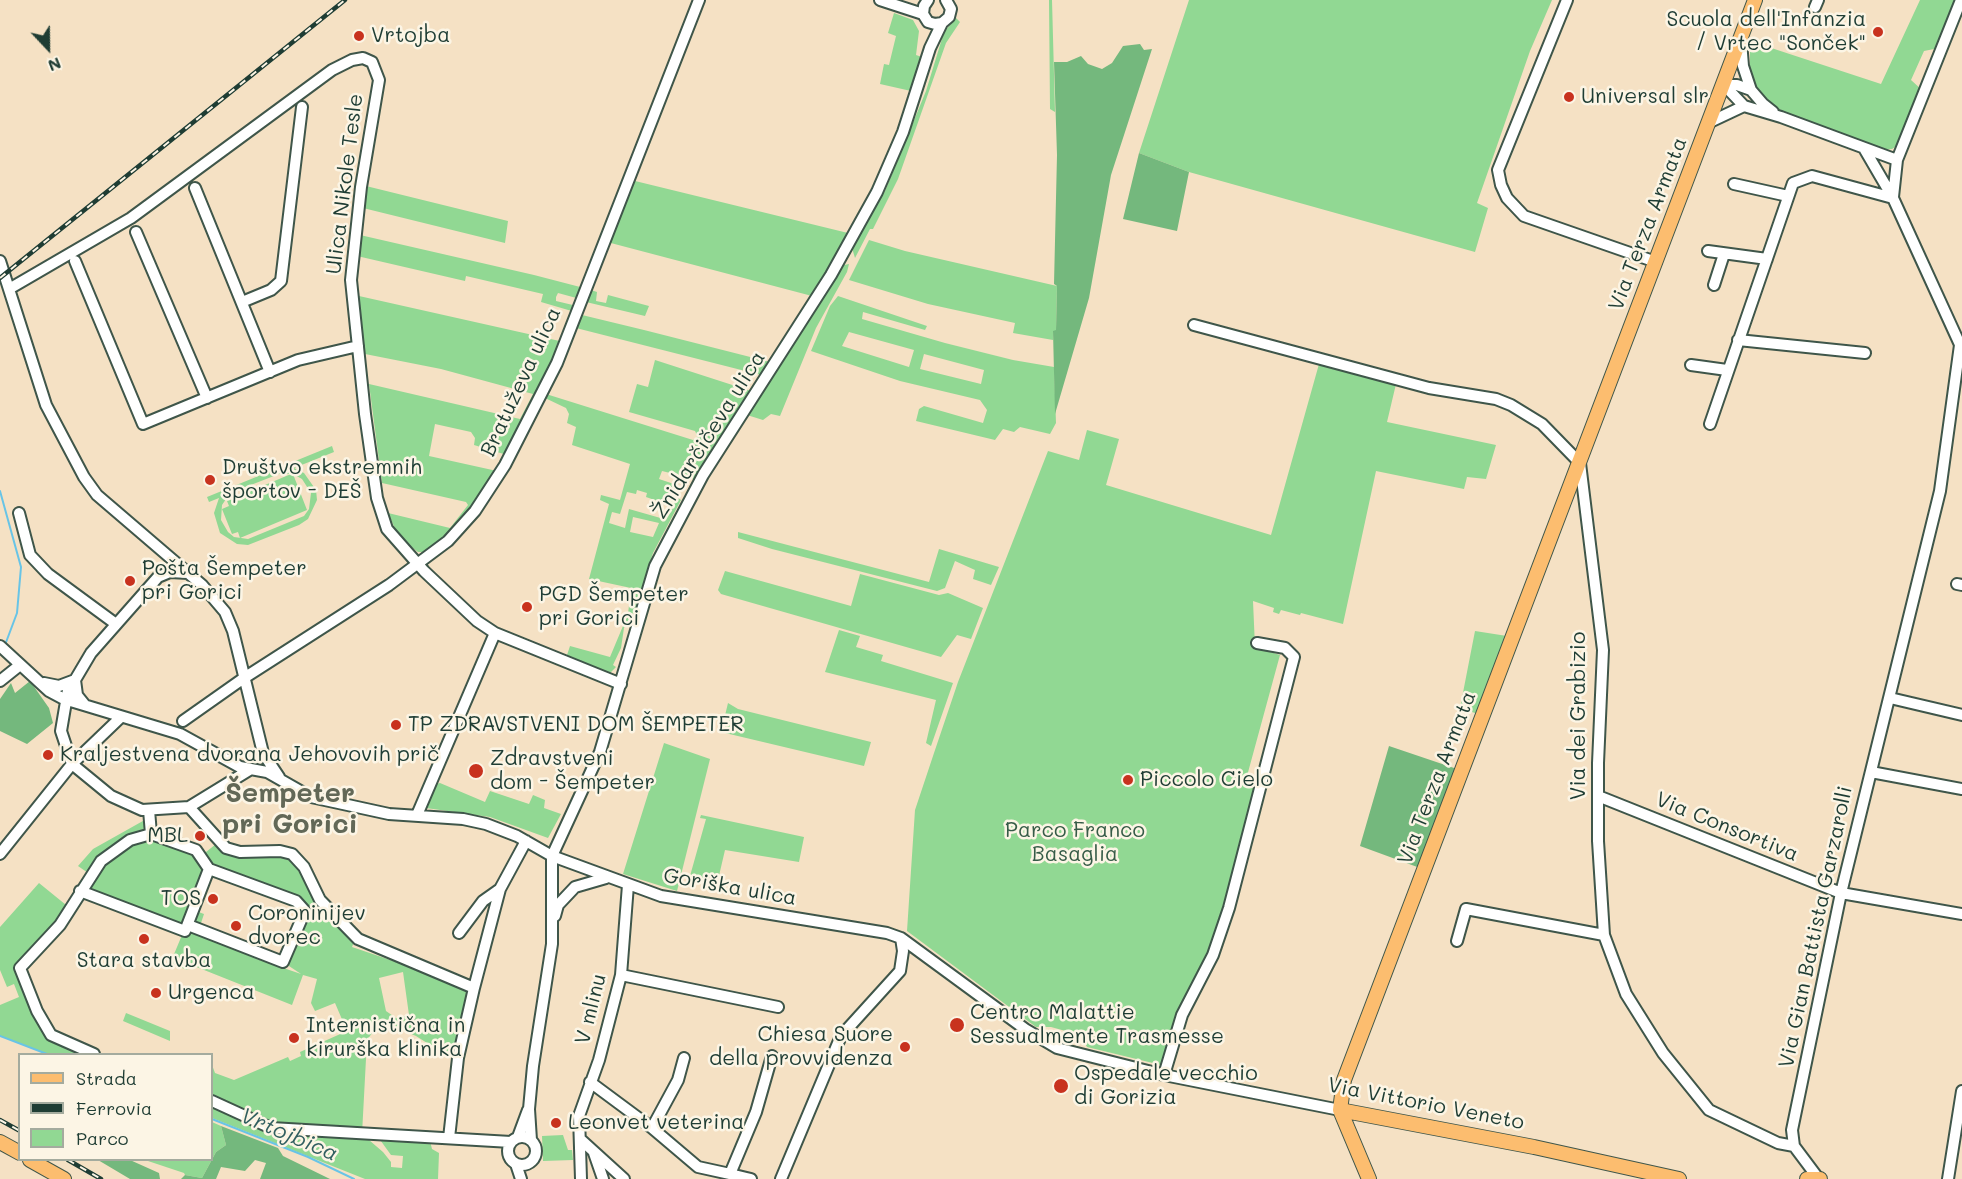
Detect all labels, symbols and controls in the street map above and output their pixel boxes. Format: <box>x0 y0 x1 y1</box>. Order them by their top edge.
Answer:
place label: Scuola dell'Infanzia / Vrtec "Sonček" <box>1666 7 1866 57</box>
north arrow <box>18 18 78 78</box>
place label: Vrtojba <box>371 23 450 49</box>
marker: Scuola dell'Infanzia / Vrtec "Sonček" <box>1871 25 1885 39</box>
marker: Vrtojba <box>352 29 366 43</box>
text: N <box>45 53 64 77</box>
place label: Universal slr <box>1581 84 1709 110</box>
marker: Universal slr <box>1562 90 1576 104</box>
street label: Ulica Nikole Tesle <box>321 92 369 276</box>
street label: Via Terza Armata <box>1603 134 1693 314</box>
street label: Bratuževa ulica <box>475 303 567 461</box>
street label: Žnidarčičeva ulica <box>647 347 771 523</box>
place label: Društvo ekstremnih športov - DEŠ <box>222 455 422 505</box>
marker: Društvo ekstremnih športov - DEŠ <box>203 473 217 487</box>
place label: Pošta Šempeter pri Gorici <box>142 556 307 606</box>
marker: Pošta Šempeter pri Gorici <box>123 574 137 588</box>
place label: PGD Šempeter pri Gorici <box>539 582 689 632</box>
marker: PGD Šempeter pri Gorici <box>520 600 534 614</box>
street label: Via dei Grabizio <box>1566 632 1592 800</box>
street label: Via Terza Armata <box>1392 688 1482 868</box>
place label: TP ZDRAVSTVENI DOM ŠEMPETER <box>408 712 744 738</box>
marker: TP ZDRAVSTVENI DOM ŠEMPETER <box>389 718 403 732</box>
place label: Kraljestvena dvorana Jehovovih prič <box>60 742 439 768</box>
place label: Zdravstveni dom - Šempeter <box>490 746 655 796</box>
marker: Kraljestvena dvorana Jehovovih prič <box>41 748 55 762</box>
marker: Zdravstveni dom - Šempeter <box>467 762 485 780</box>
place label: Piccolo Cielo <box>1140 767 1273 793</box>
marker: Piccolo Cielo <box>1121 773 1135 787</box>
district label: Šempeter pri Gorici <box>222 778 358 841</box>
street label: Via Gian Battista Garzarolli <box>1774 784 1858 1070</box>
street label: Via Consortiva <box>1652 787 1802 867</box>
park label: Parco Franco Basaglia <box>1005 818 1145 868</box>
place label: MBL <box>147 823 188 849</box>
marker: MBL <box>193 829 207 843</box>
street label: Goriška ulica <box>661 863 799 911</box>
place label: TOS <box>161 886 201 912</box>
marker: TOS <box>206 892 220 906</box>
place label: Coroninijev dvorec <box>248 901 366 951</box>
marker: Coroninijev dvorec <box>229 919 243 933</box>
marker: Stara stavba <box>137 932 151 946</box>
place label: Stara stavba <box>77 948 211 974</box>
street label: V mlinu <box>570 971 612 1047</box>
place label: Urgenca <box>168 980 255 1006</box>
marker: Urgenca <box>149 986 163 1000</box>
place label: Centro Malattie Sessualmente Trasmesse <box>970 1000 1224 1050</box>
place label: Internistična in kirurška klinika <box>306 1013 465 1063</box>
marker: Centro Malattie Sessualmente Trasmesse <box>948 1016 966 1034</box>
place label: Chiesa Suore della provvidenza <box>709 1022 893 1072</box>
marker: Internistična in kirurška klinika <box>287 1031 301 1045</box>
marker: Chiesa Suore della provvidenza <box>898 1040 912 1054</box>
legend <box>18 1053 213 1161</box>
place label: Ospedale vecchio di Gorizia <box>1074 1061 1258 1111</box>
text: Strada <box>76 1066 137 1090</box>
street label: Via Vittorio Veneto <box>1326 1073 1526 1135</box>
marker: Ospedale vecchio di Gorizia <box>1052 1077 1070 1095</box>
text: Ferrovia <box>76 1096 152 1120</box>
water label: Vrtojbica <box>236 1103 342 1167</box>
place label: Leonvet veterina <box>568 1110 744 1136</box>
marker: Leonvet veterina <box>549 1116 563 1130</box>
text: Parco <box>76 1126 129 1150</box>

